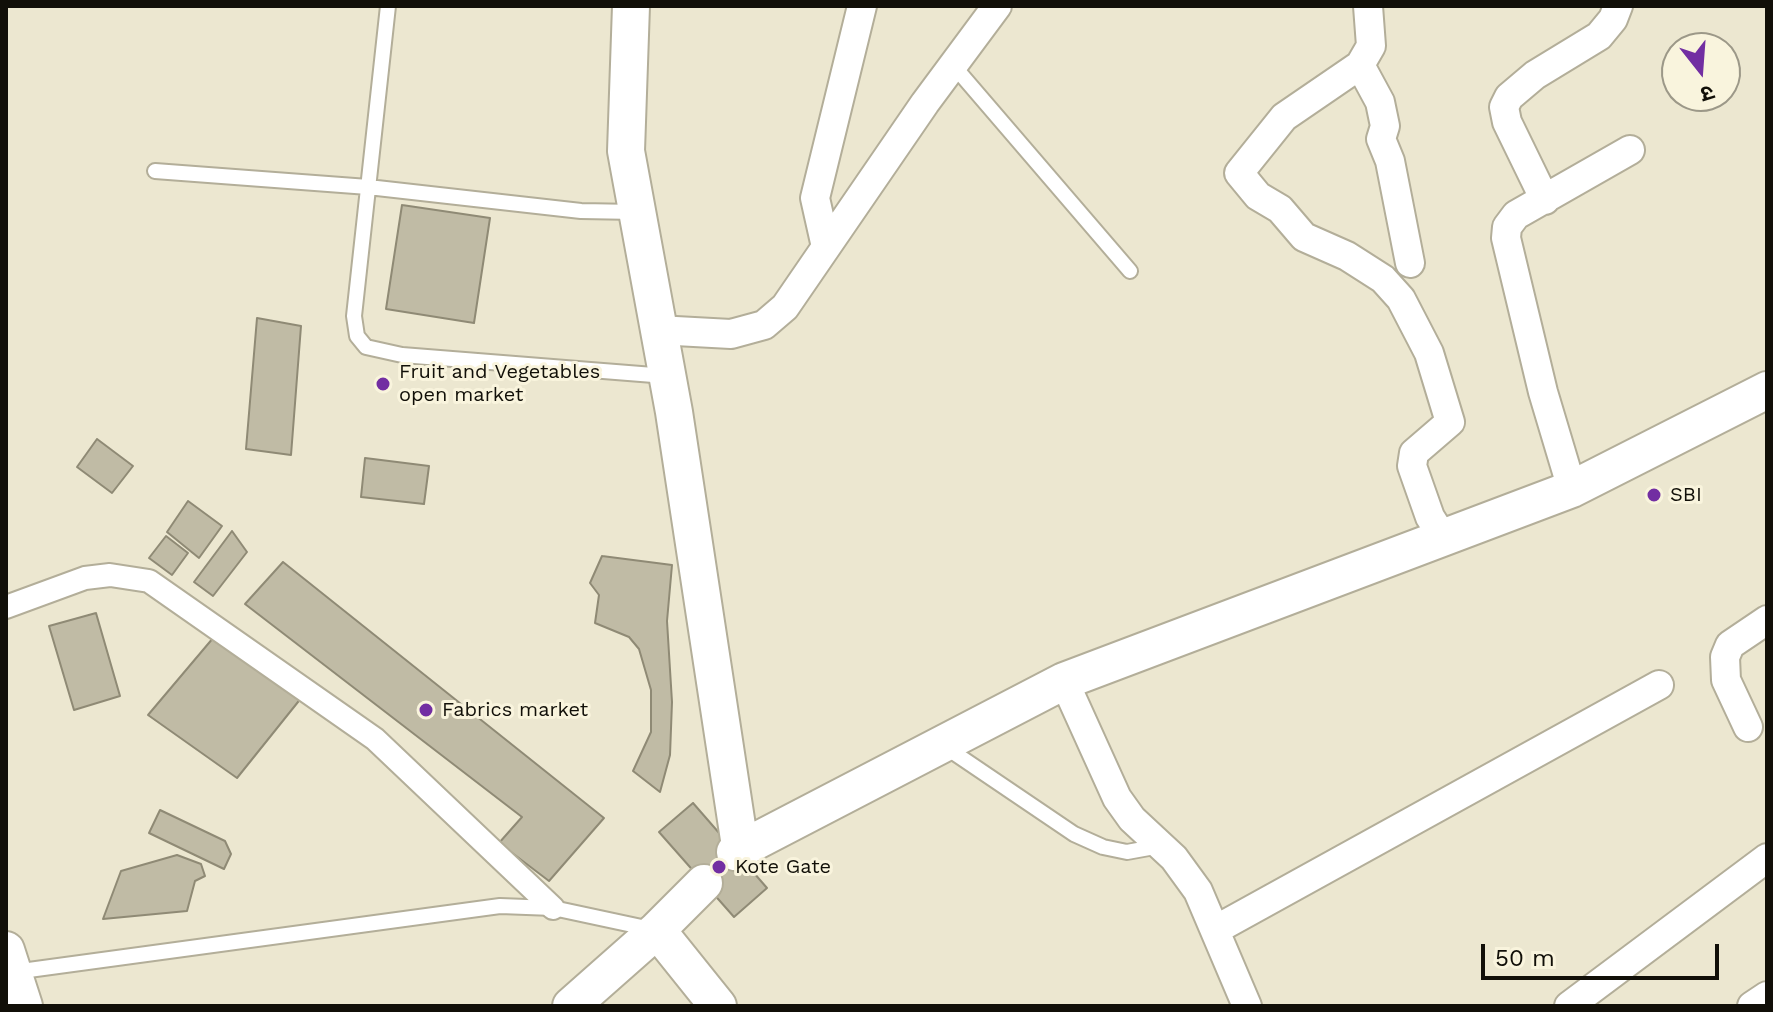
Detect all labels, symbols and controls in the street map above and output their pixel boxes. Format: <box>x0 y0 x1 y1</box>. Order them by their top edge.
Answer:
north arrow <box>1661 32 1741 112</box>
text: उ <box>1698 80 1717 107</box>
place label: Fruit and Vegetables open market <box>399 360 600 407</box>
marker: Fruit and Vegetables open market <box>374 375 392 393</box>
place label: SBI <box>1670 483 1702 507</box>
marker: SBI <box>1645 486 1663 504</box>
place label: Fabrics market <box>442 698 588 722</box>
marker: Fabrics market <box>417 701 435 719</box>
place label: Kote Gate <box>735 855 831 879</box>
marker: Kote Gate <box>710 858 728 876</box>
scale bar <box>1485 928 1723 978</box>
text: 50 m <box>1495 944 1555 972</box>

